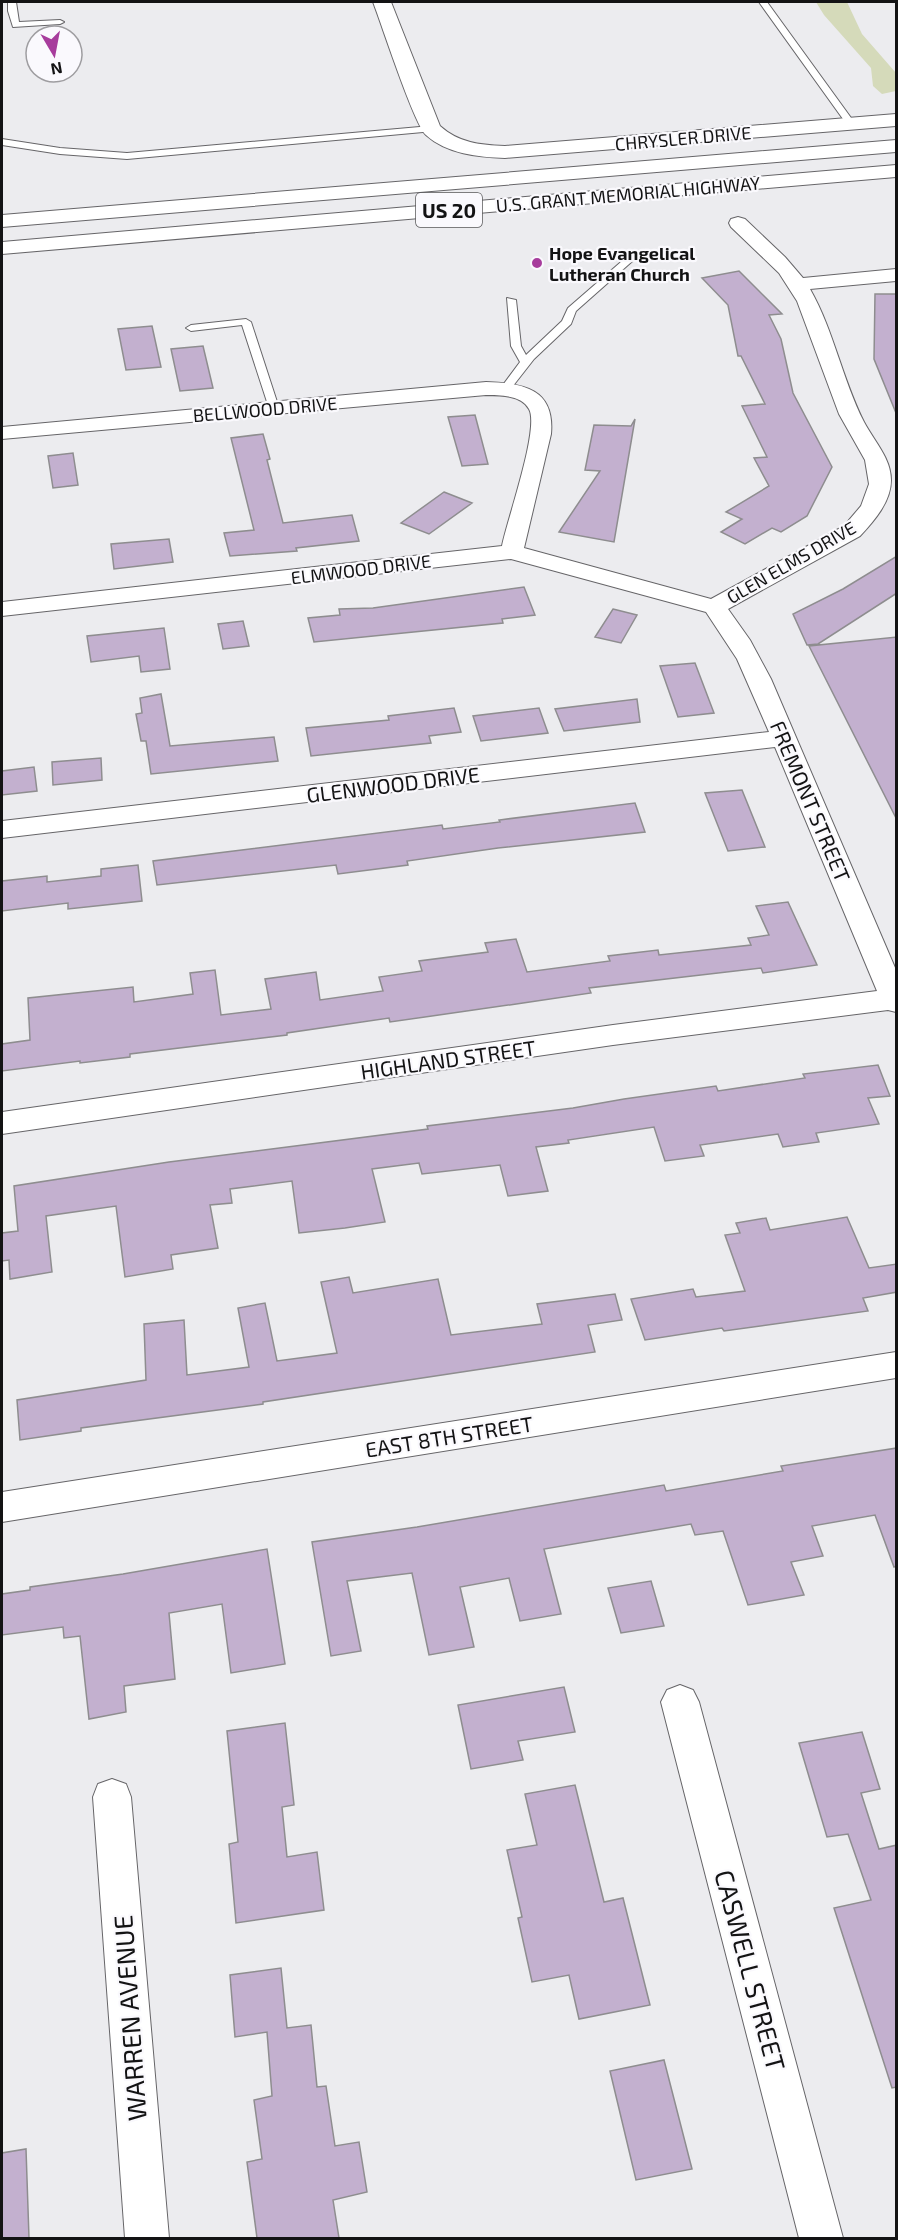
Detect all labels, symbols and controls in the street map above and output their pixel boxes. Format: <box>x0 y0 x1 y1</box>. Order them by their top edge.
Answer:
north arrow <box>24 24 84 84</box>
text: N <box>49 59 64 80</box>
street label: CHRYSLER DRIVE <box>614 121 752 155</box>
street label: U.S. GRANT MEMORIAL HIGHWAY <box>495 171 762 217</box>
road number: US 20 <box>416 193 482 227</box>
place label: Hope Evangelical Lutheran Church <box>549 242 695 285</box>
marker: Hope Evangelical Lutheran Church <box>530 256 544 270</box>
street label: BELLWOOD DRIVE <box>192 392 338 426</box>
street label: GLEN ELMS DRIVE <box>723 516 859 608</box>
street label: ELMWOOD DRIVE <box>290 549 432 589</box>
street label: FREMONT STREET <box>766 717 856 885</box>
street label: GLENWOOD DRIVE <box>305 761 481 807</box>
street label: HIGHLAND STREET <box>359 1034 537 1084</box>
street label: EAST 8TH STREET <box>363 1410 535 1462</box>
street label: CASWELL STREET <box>709 1866 793 2074</box>
street label: WARREN AVENUE <box>106 1914 152 2122</box>

